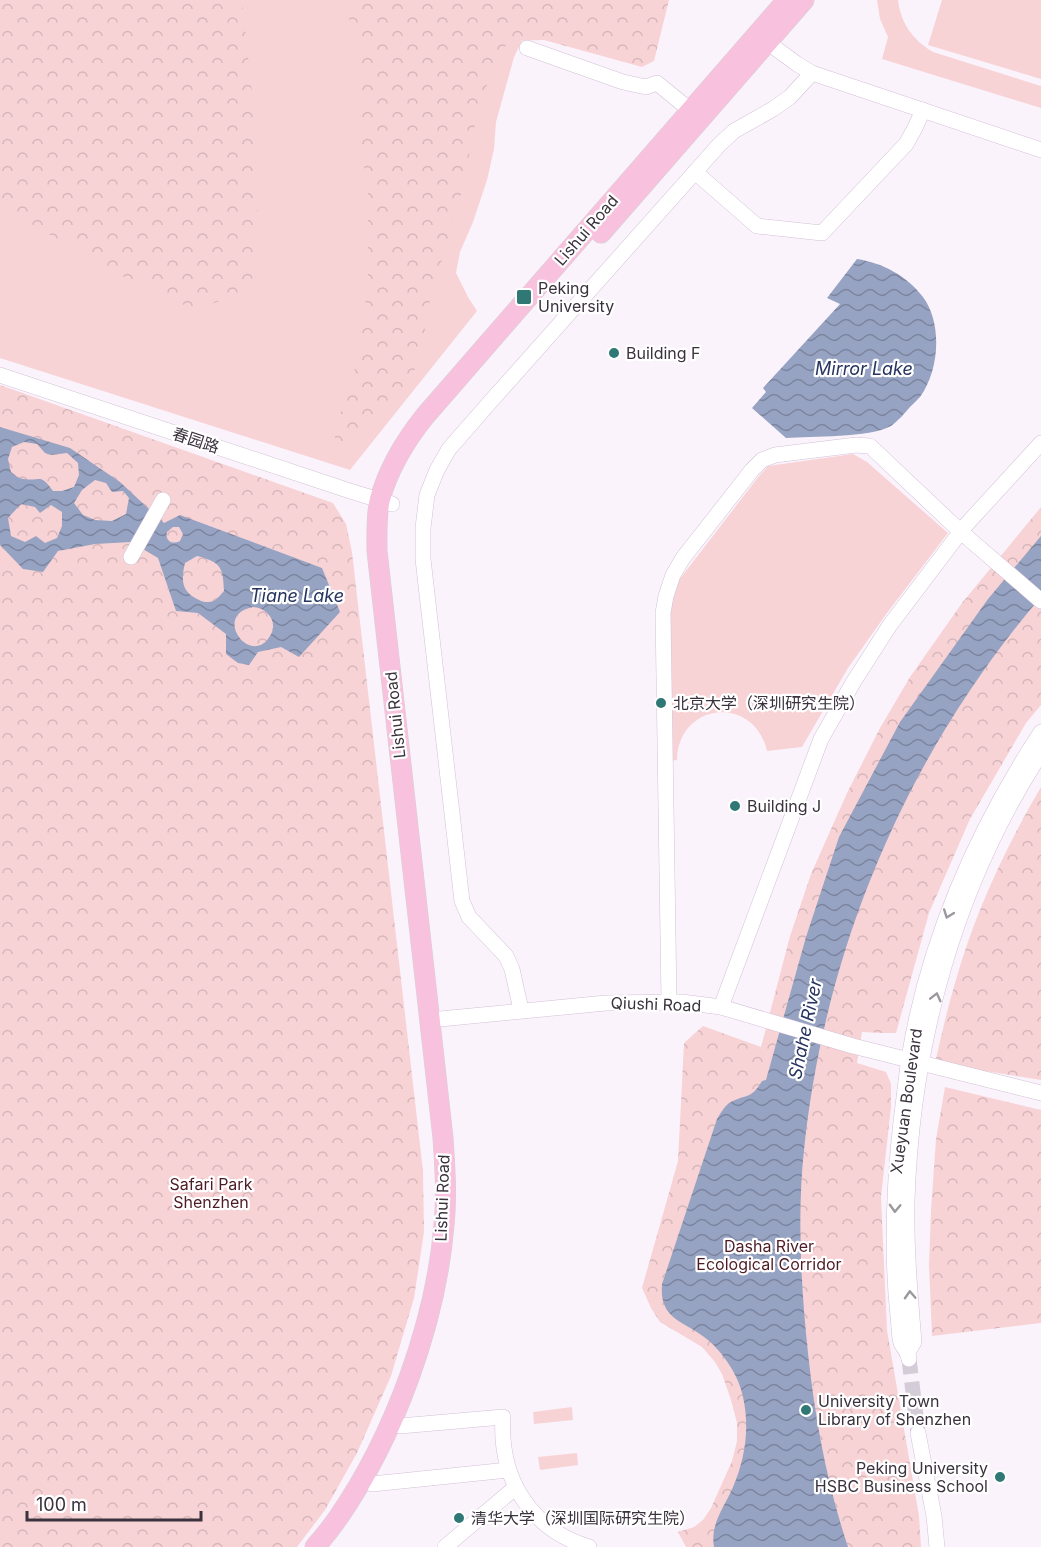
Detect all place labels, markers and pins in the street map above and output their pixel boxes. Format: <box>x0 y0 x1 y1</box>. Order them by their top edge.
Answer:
place label: Peking University <box>538 278 614 316</box>
marker: Peking University <box>515 288 533 306</box>
place label: Building F <box>626 343 701 363</box>
marker: Building F <box>607 346 621 360</box>
place label: 北京大学（深圳研究生院） <box>673 693 865 713</box>
marker: 北京大学（深圳研究生院） <box>654 696 668 710</box>
place label: Building J <box>747 796 821 816</box>
marker: Building J <box>728 799 742 813</box>
place label: University Town Library of Shenzhen <box>818 1391 971 1429</box>
marker: University Town Library of Shenzhen <box>799 1403 813 1417</box>
place label: Peking University HSBC Business School <box>815 1458 988 1496</box>
marker: Peking University HSBC Business School <box>993 1470 1007 1484</box>
place label: 清华大学（深圳国际研究生院） <box>471 1508 695 1528</box>
marker: 清华大学（深圳国际研究生院） <box>452 1511 466 1525</box>

